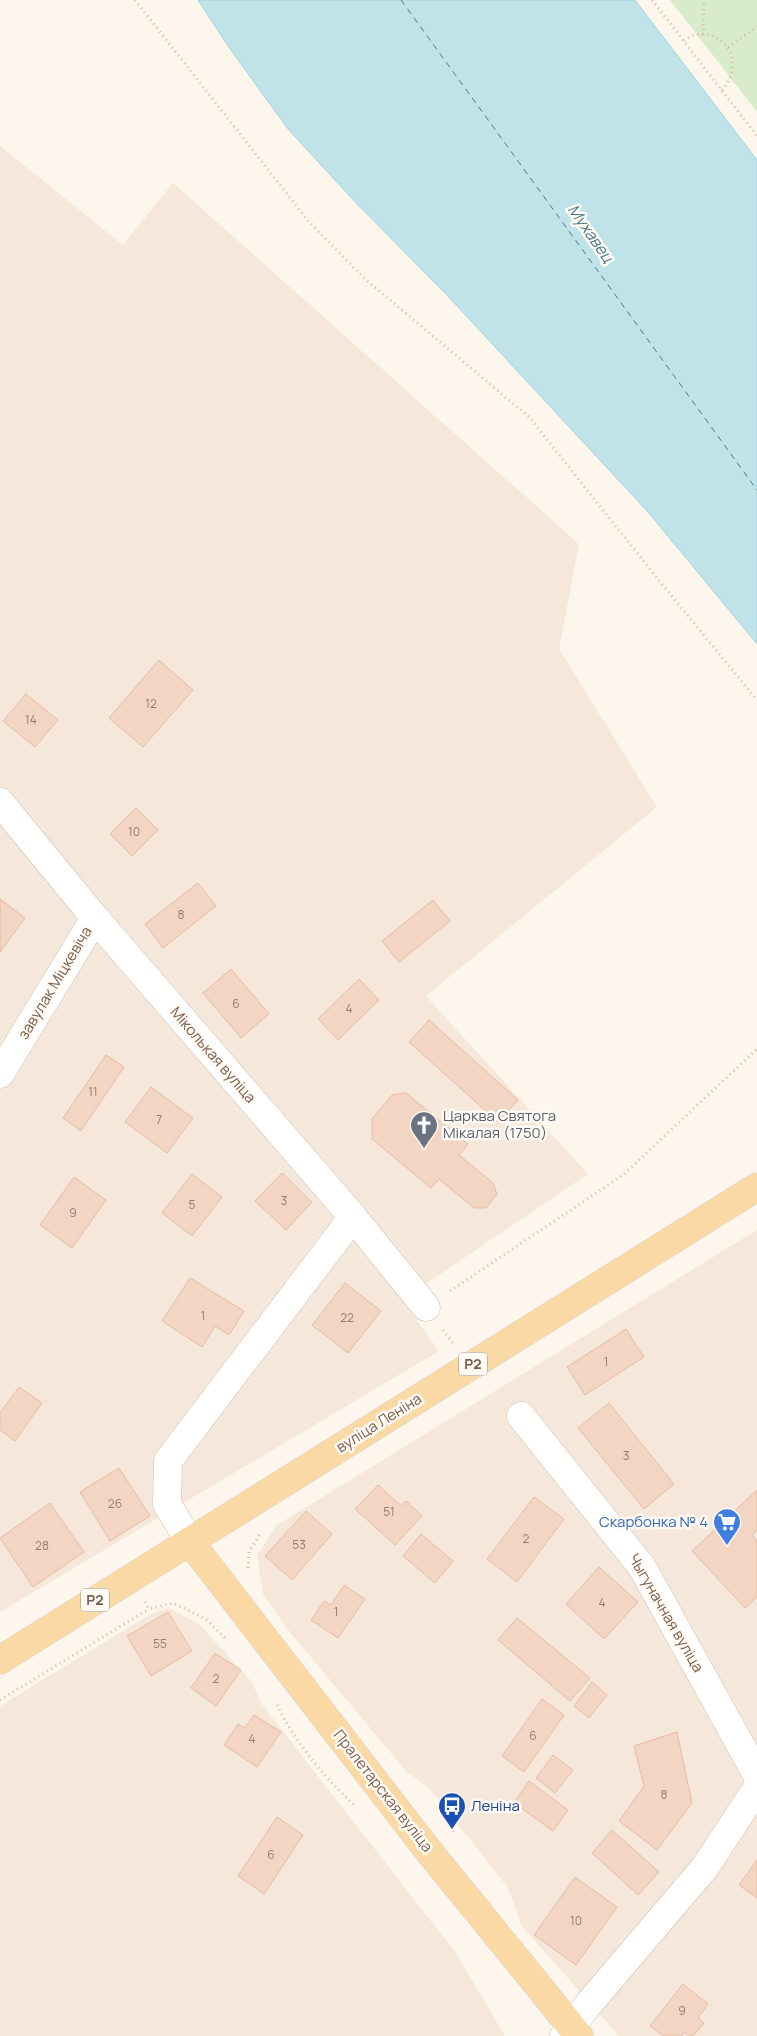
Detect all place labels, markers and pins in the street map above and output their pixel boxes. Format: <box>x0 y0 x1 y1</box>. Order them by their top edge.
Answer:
place label: Царква Святога Мікалая (1750) <box>443 1105 556 1143</box>
church icon: Царква Святога Мікалая (1750) <box>409 1110 439 1149</box>
supermarket icon: Скарбонка № 4 <box>712 1507 742 1546</box>
place label: Скарбонка № 4 <box>599 1511 708 1532</box>
bus stop icon: Леніна <box>437 1791 467 1830</box>
place label: Леніна <box>471 1795 520 1816</box>

